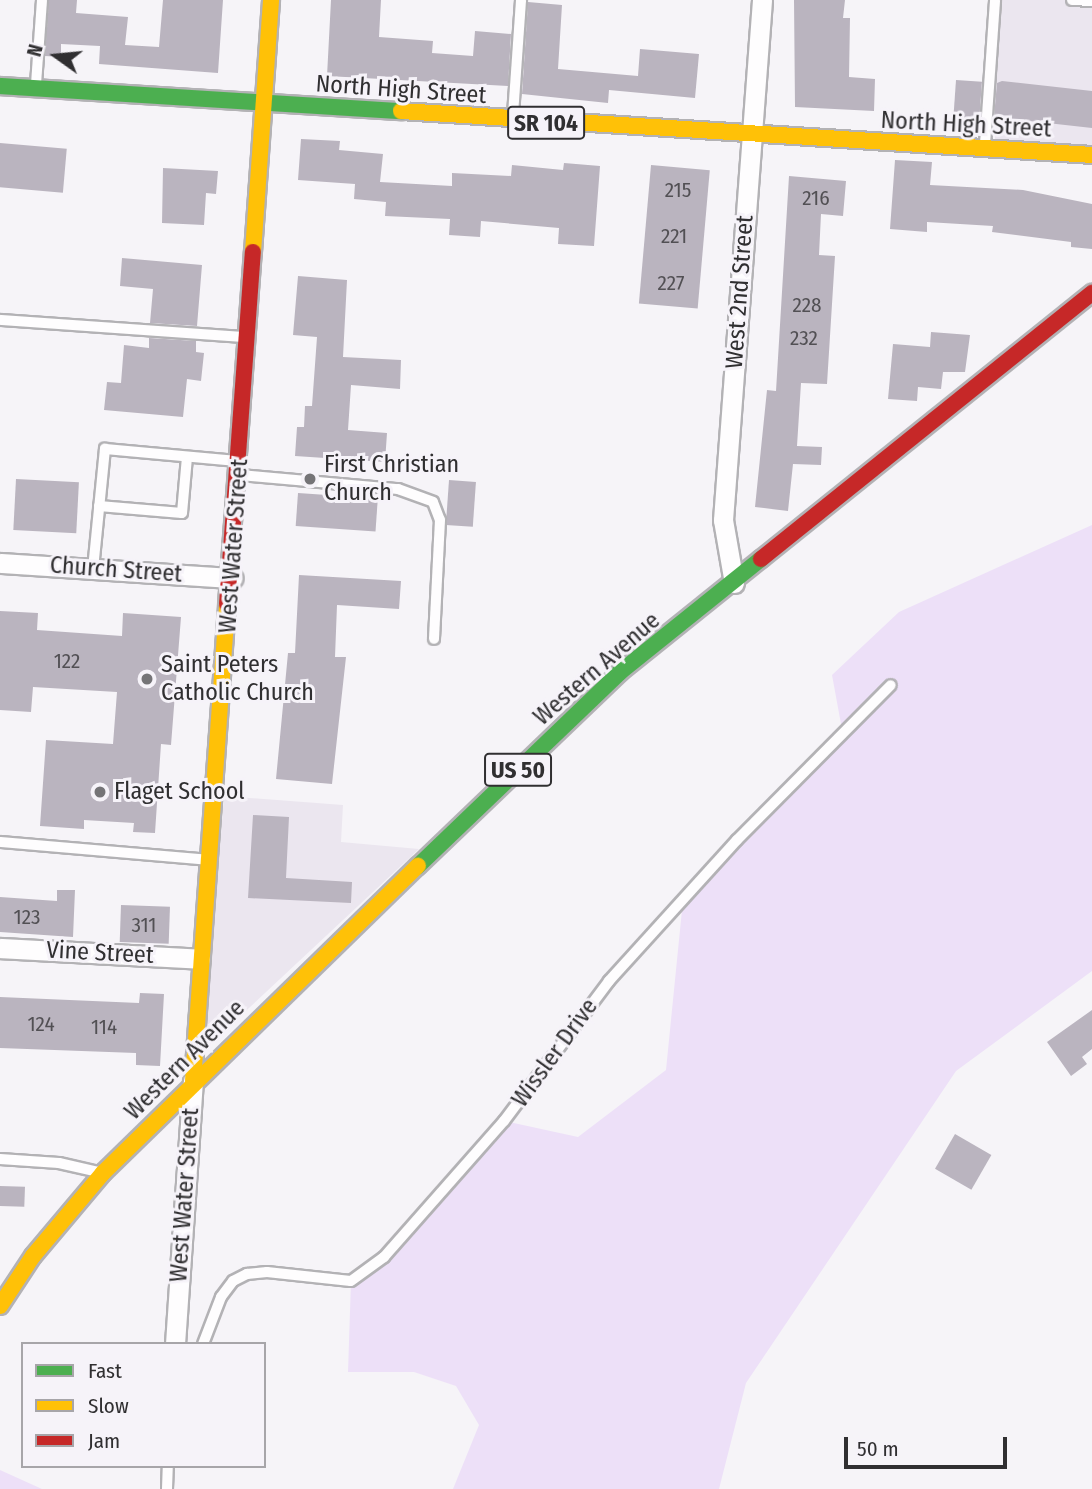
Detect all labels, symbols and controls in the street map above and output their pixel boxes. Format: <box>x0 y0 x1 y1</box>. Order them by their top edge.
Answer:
north arrow <box>21 21 91 91</box>
text: N <box>23 42 48 59</box>
street label: North High Street <box>315 70 487 110</box>
road number: SR 104 <box>506 104 586 142</box>
street label: North High Street <box>880 106 1052 144</box>
house number: 215 <box>665 177 691 203</box>
house number: 216 <box>802 185 830 211</box>
street label: West 2nd Street <box>720 214 760 370</box>
house number: 221 <box>661 223 687 249</box>
house number: 227 <box>658 270 684 296</box>
house number: 228 <box>792 292 822 318</box>
house number: 232 <box>790 325 818 351</box>
place label: First Christian Church <box>324 451 459 507</box>
street label: West Water Street <box>214 458 254 634</box>
marker: First Christian Church <box>302 471 318 487</box>
street label: Church Street <box>49 551 183 589</box>
street label: Western Avenue <box>528 606 666 732</box>
house number: 122 <box>54 648 80 674</box>
place label: Saint Peters Catholic Church <box>161 651 314 707</box>
marker: Saint Peters Catholic Church <box>139 671 155 687</box>
road number: US 50 <box>483 750 553 790</box>
place label: Flaget School <box>114 778 245 806</box>
marker: Flaget School <box>92 784 108 800</box>
house number: 123 <box>14 904 40 930</box>
house number: 311 <box>131 912 157 938</box>
street label: Vine Street <box>46 936 154 970</box>
street label: Wissler Drive <box>506 993 604 1113</box>
street label: Western Avenue <box>119 994 251 1126</box>
house number: 124 <box>27 1011 55 1037</box>
house number: 114 <box>91 1014 117 1040</box>
street label: West Water Street <box>165 1107 205 1283</box>
legend <box>21 1342 266 1468</box>
text: Fast <box>88 1358 122 1384</box>
text: Slow <box>88 1393 129 1419</box>
scale bar <box>847 1422 1010 1466</box>
text: Jam <box>88 1428 120 1454</box>
text: 50 m <box>857 1436 899 1462</box>

